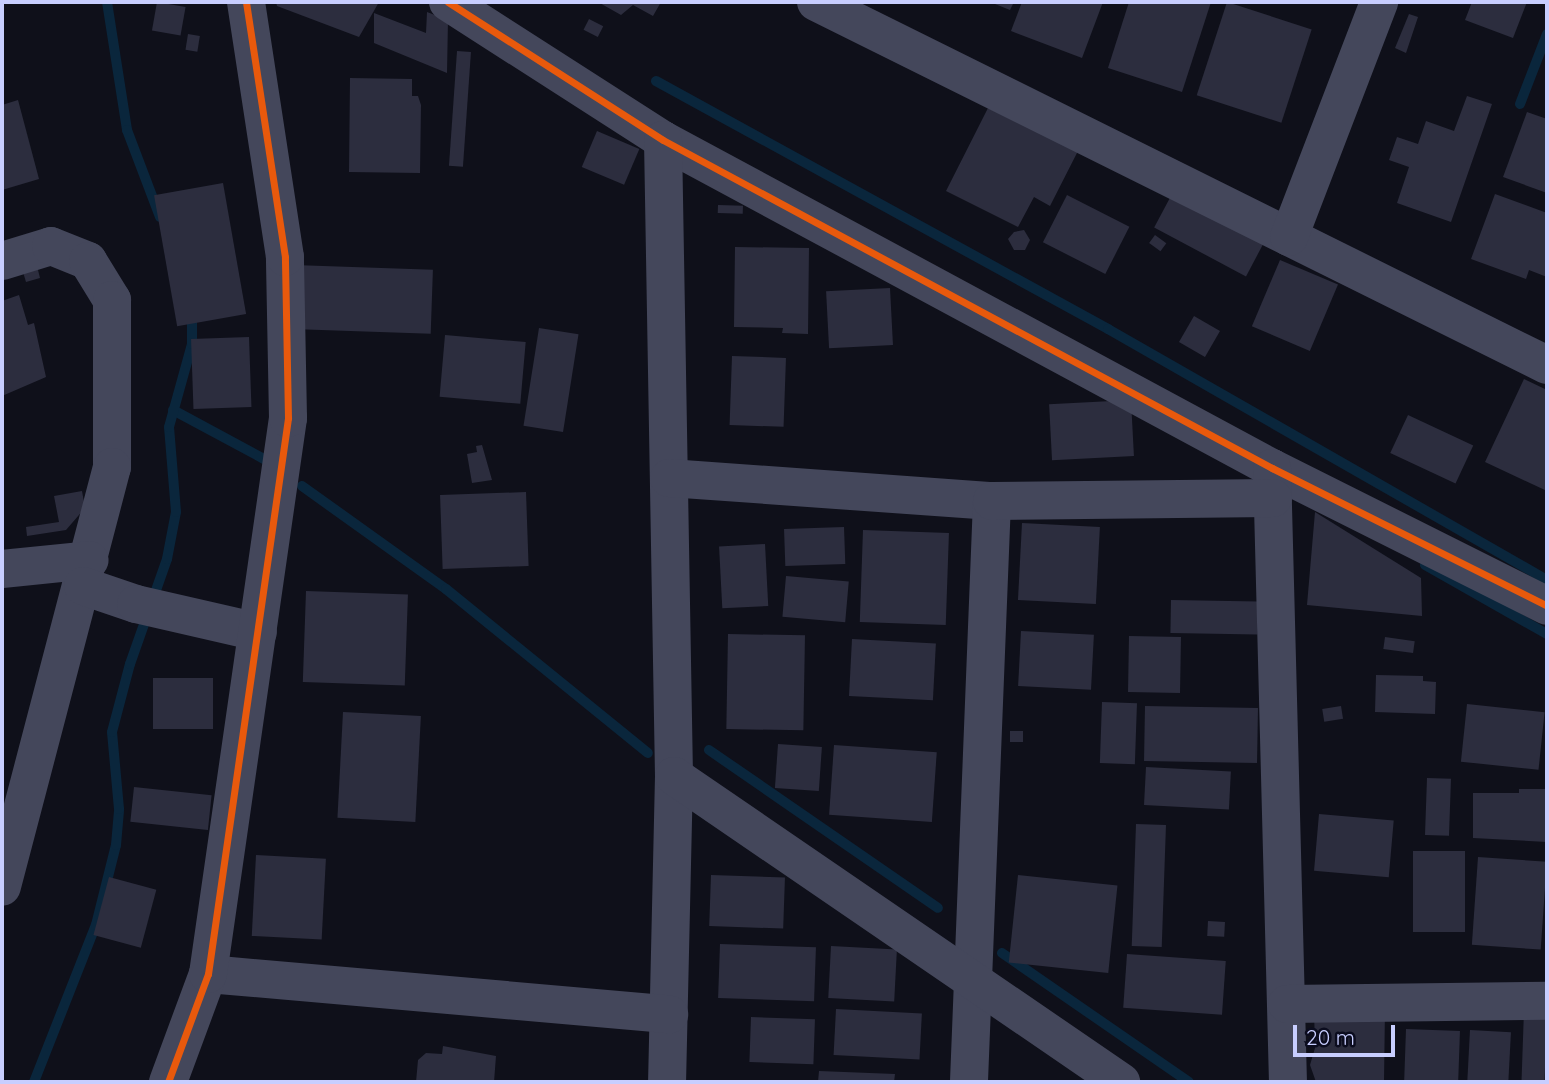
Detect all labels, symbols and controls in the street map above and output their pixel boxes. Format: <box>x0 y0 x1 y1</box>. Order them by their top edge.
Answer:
scale bar <box>1297 1010 1398 1054</box>
text: 20 m <box>1306 1024 1355 1050</box>

